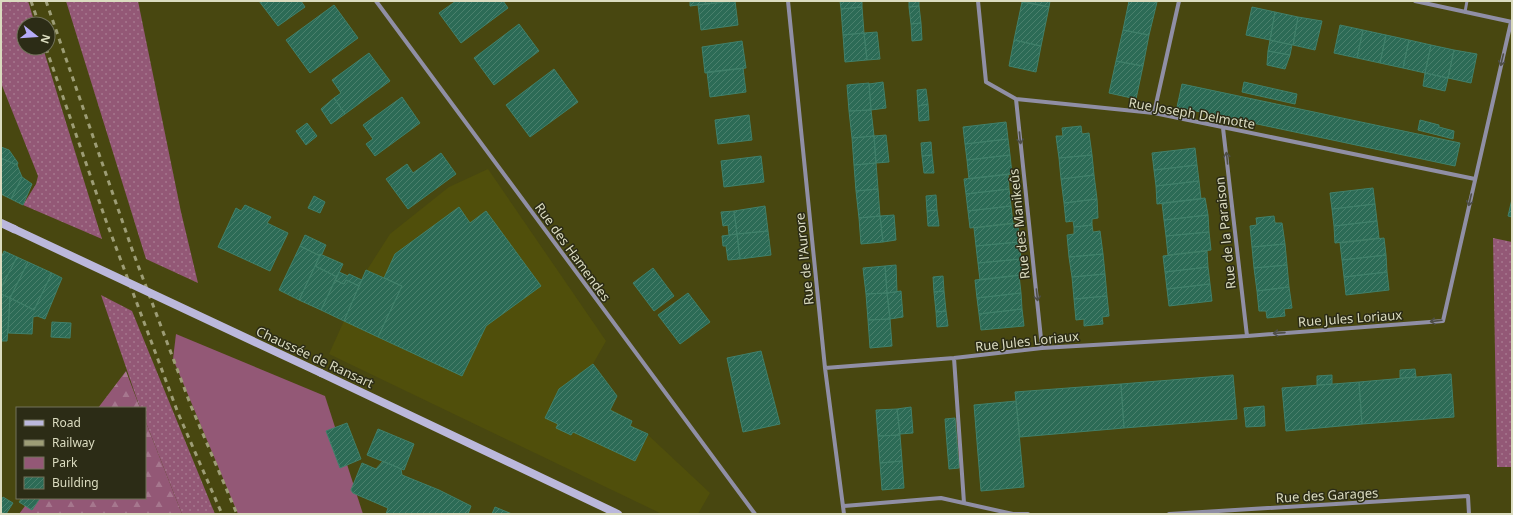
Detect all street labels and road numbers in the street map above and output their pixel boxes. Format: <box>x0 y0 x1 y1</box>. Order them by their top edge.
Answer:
street label: Rue Joseph Delmotte <box>1127 93 1257 133</box>
street label: Rue des Manikeûs <box>1004 168 1034 280</box>
street label: Rue de la Paraison <box>1210 176 1240 290</box>
street label: Rue des Hamendes <box>531 199 615 305</box>
street label: Rue de l'Aurore <box>790 212 818 306</box>
street label: Rue Jules Loriaux <box>1297 305 1403 331</box>
street label: Chaussée de Ransart <box>253 322 377 392</box>
street label: Rue Jules Loriaux <box>974 327 1080 355</box>
street label: Rue des Garages <box>1275 483 1379 507</box>

